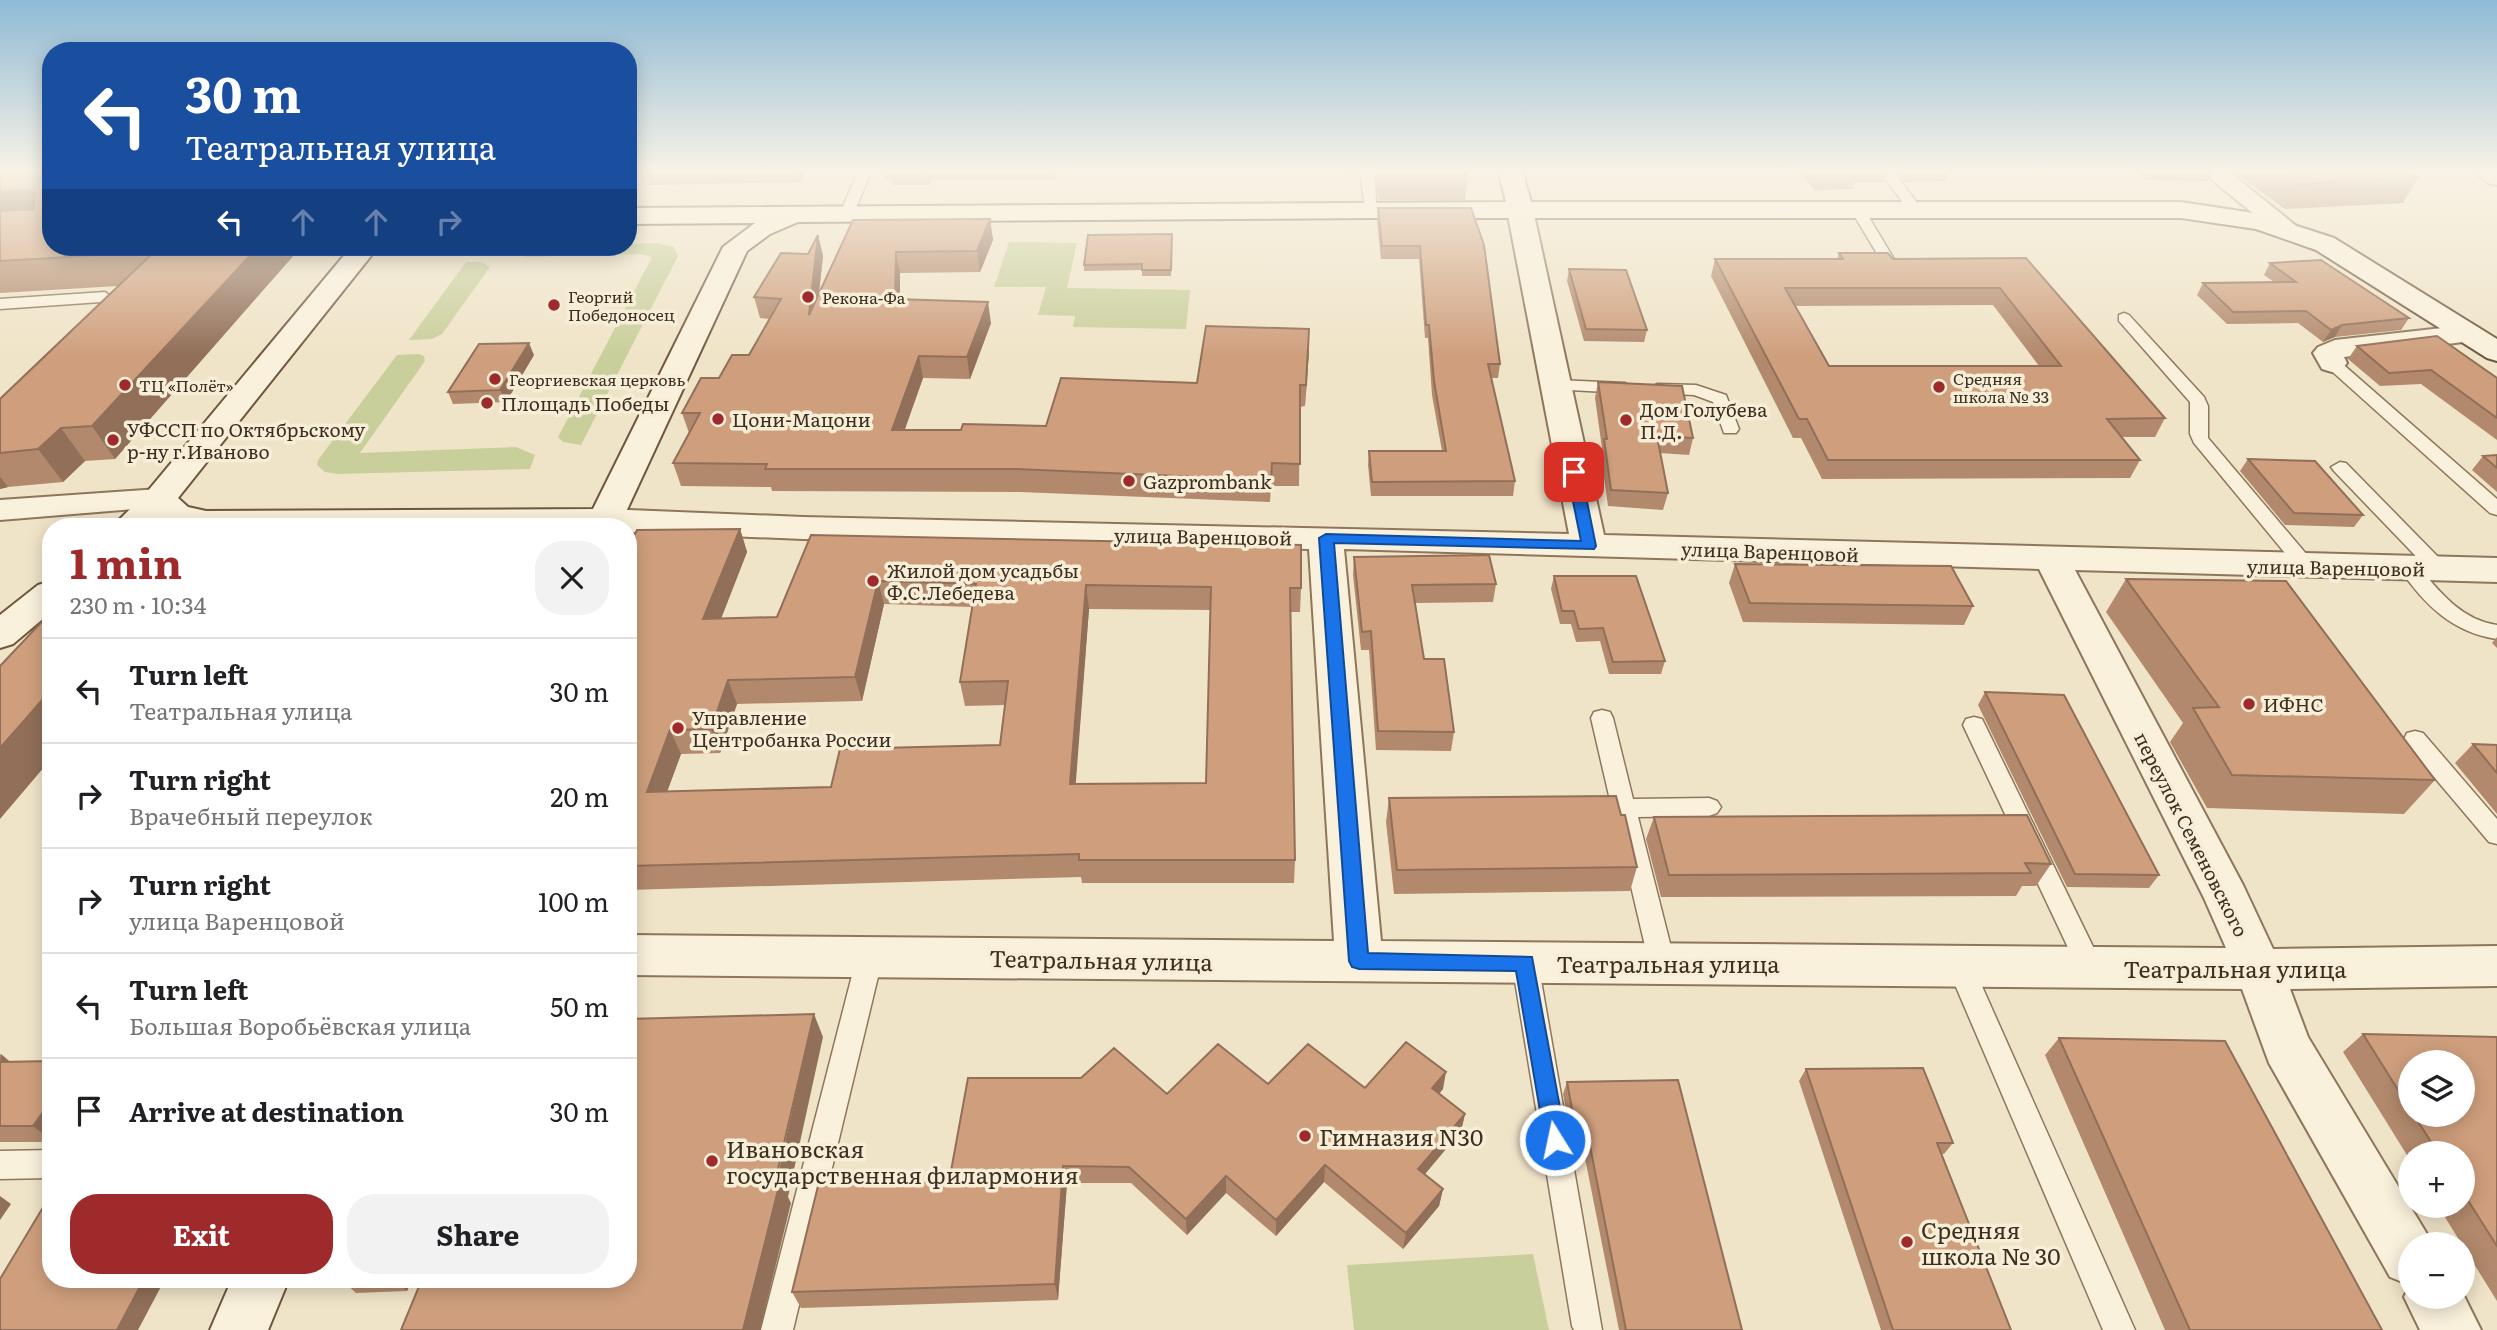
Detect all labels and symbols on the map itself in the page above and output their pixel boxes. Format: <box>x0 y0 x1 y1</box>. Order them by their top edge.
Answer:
place label: Георгий Победоносец <box>568 284 675 326</box>
place label: Рекона-Фа <box>822 285 906 309</box>
marker: Рекона-Фа <box>800 289 816 305</box>
marker: Георгий Победоносец <box>546 297 562 313</box>
place label: Средняя школа № 33 <box>1953 366 2049 408</box>
place label: Георгиевская церковь <box>509 367 686 391</box>
marker: Георгиевская церковь <box>487 371 503 387</box>
place label: ТЦ «Полёт» <box>139 373 234 397</box>
marker: ТЦ «Полёт» <box>117 377 133 393</box>
marker: Средняя школа № 33 <box>1931 379 1947 395</box>
place label: Площадь Победы <box>501 389 669 417</box>
marker: Площадь Победы <box>479 395 495 411</box>
place label: Дом Голубева П.Д. <box>1640 395 1768 445</box>
place label: Цони-Мацони <box>732 405 871 433</box>
marker: Цони-Мацони <box>710 411 726 427</box>
marker: Дом Голубева П.Д. <box>1618 412 1634 428</box>
place label: УФССП по Октябрьскому р-ну г.Иваново <box>127 415 365 465</box>
marker: УФССП по Октябрьскому р-ну г.Иваново <box>105 432 121 448</box>
pin <box>1544 442 1604 502</box>
place label: Gazprombank <box>1143 467 1272 495</box>
marker: Gazprombank <box>1121 473 1137 489</box>
street label: улица Варенцовой <box>1114 520 1292 552</box>
street label: улица Варенцовой <box>1680 534 1860 568</box>
street label: улица Варенцовой <box>2247 551 2425 583</box>
place label: Жилой дом усадьбы Ф.С.Лебедева <box>887 556 1079 606</box>
marker: Жилой дом усадьбы Ф.С.Лебедева <box>865 573 881 589</box>
place label: ИФНС <box>2263 690 2324 718</box>
marker: ИФНС <box>2241 696 2257 712</box>
place label: Управление Центробанка России <box>692 703 892 753</box>
marker: Управление Центробанка России <box>670 720 686 736</box>
street label: переулок Семеновского <box>2128 727 2256 941</box>
street label: Театральная улица <box>989 940 1214 978</box>
street label: Театральная улица <box>1556 946 1780 980</box>
street label: Театральная улица <box>2123 951 2347 985</box>
position arrow <box>1518 1103 1592 1177</box>
place label: Гимназия N30 <box>1319 1119 1483 1153</box>
marker: Гимназия N30 <box>1297 1128 1313 1144</box>
place label: Ивановская государственная филармония <box>726 1131 1079 1191</box>
marker: Ивановская государственная филармония <box>704 1153 720 1169</box>
place label: Средняя школа № 30 <box>1921 1212 2061 1272</box>
marker: Средняя школа № 30 <box>1899 1234 1915 1250</box>

